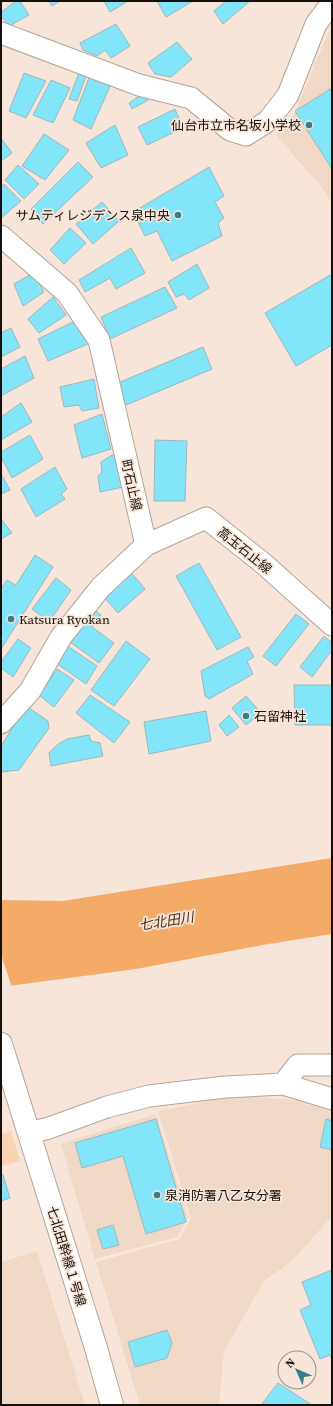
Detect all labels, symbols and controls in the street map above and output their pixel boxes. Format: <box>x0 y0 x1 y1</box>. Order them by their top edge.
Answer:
place label: 仙台市立市名坂小学校 <box>171 117 301 134</box>
marker: 仙台市立市名坂小学校 <box>304 120 314 130</box>
place label: サムティレジデンス泉中央 <box>15 207 170 224</box>
marker: サムティレジデンス泉中央 <box>173 210 183 220</box>
street label: 町石止線 <box>117 458 146 512</box>
street label: 高玉石止線 <box>214 523 275 577</box>
place label: Katsura Ryokan <box>19 611 110 628</box>
marker: Katsura Ryokan <box>6 614 16 624</box>
place label: 石留神社 <box>254 708 306 725</box>
marker: 石留神社 <box>241 711 251 721</box>
water label: 七北田川 <box>137 906 197 935</box>
place label: 泉消防署八乙女分署 <box>165 1187 282 1204</box>
marker: 泉消防署八乙女分署 <box>152 1190 162 1200</box>
street label: 七北田幹線１号線 <box>43 1204 90 1308</box>
north arrow <box>277 1350 317 1390</box>
text: N <box>282 1355 298 1371</box>

